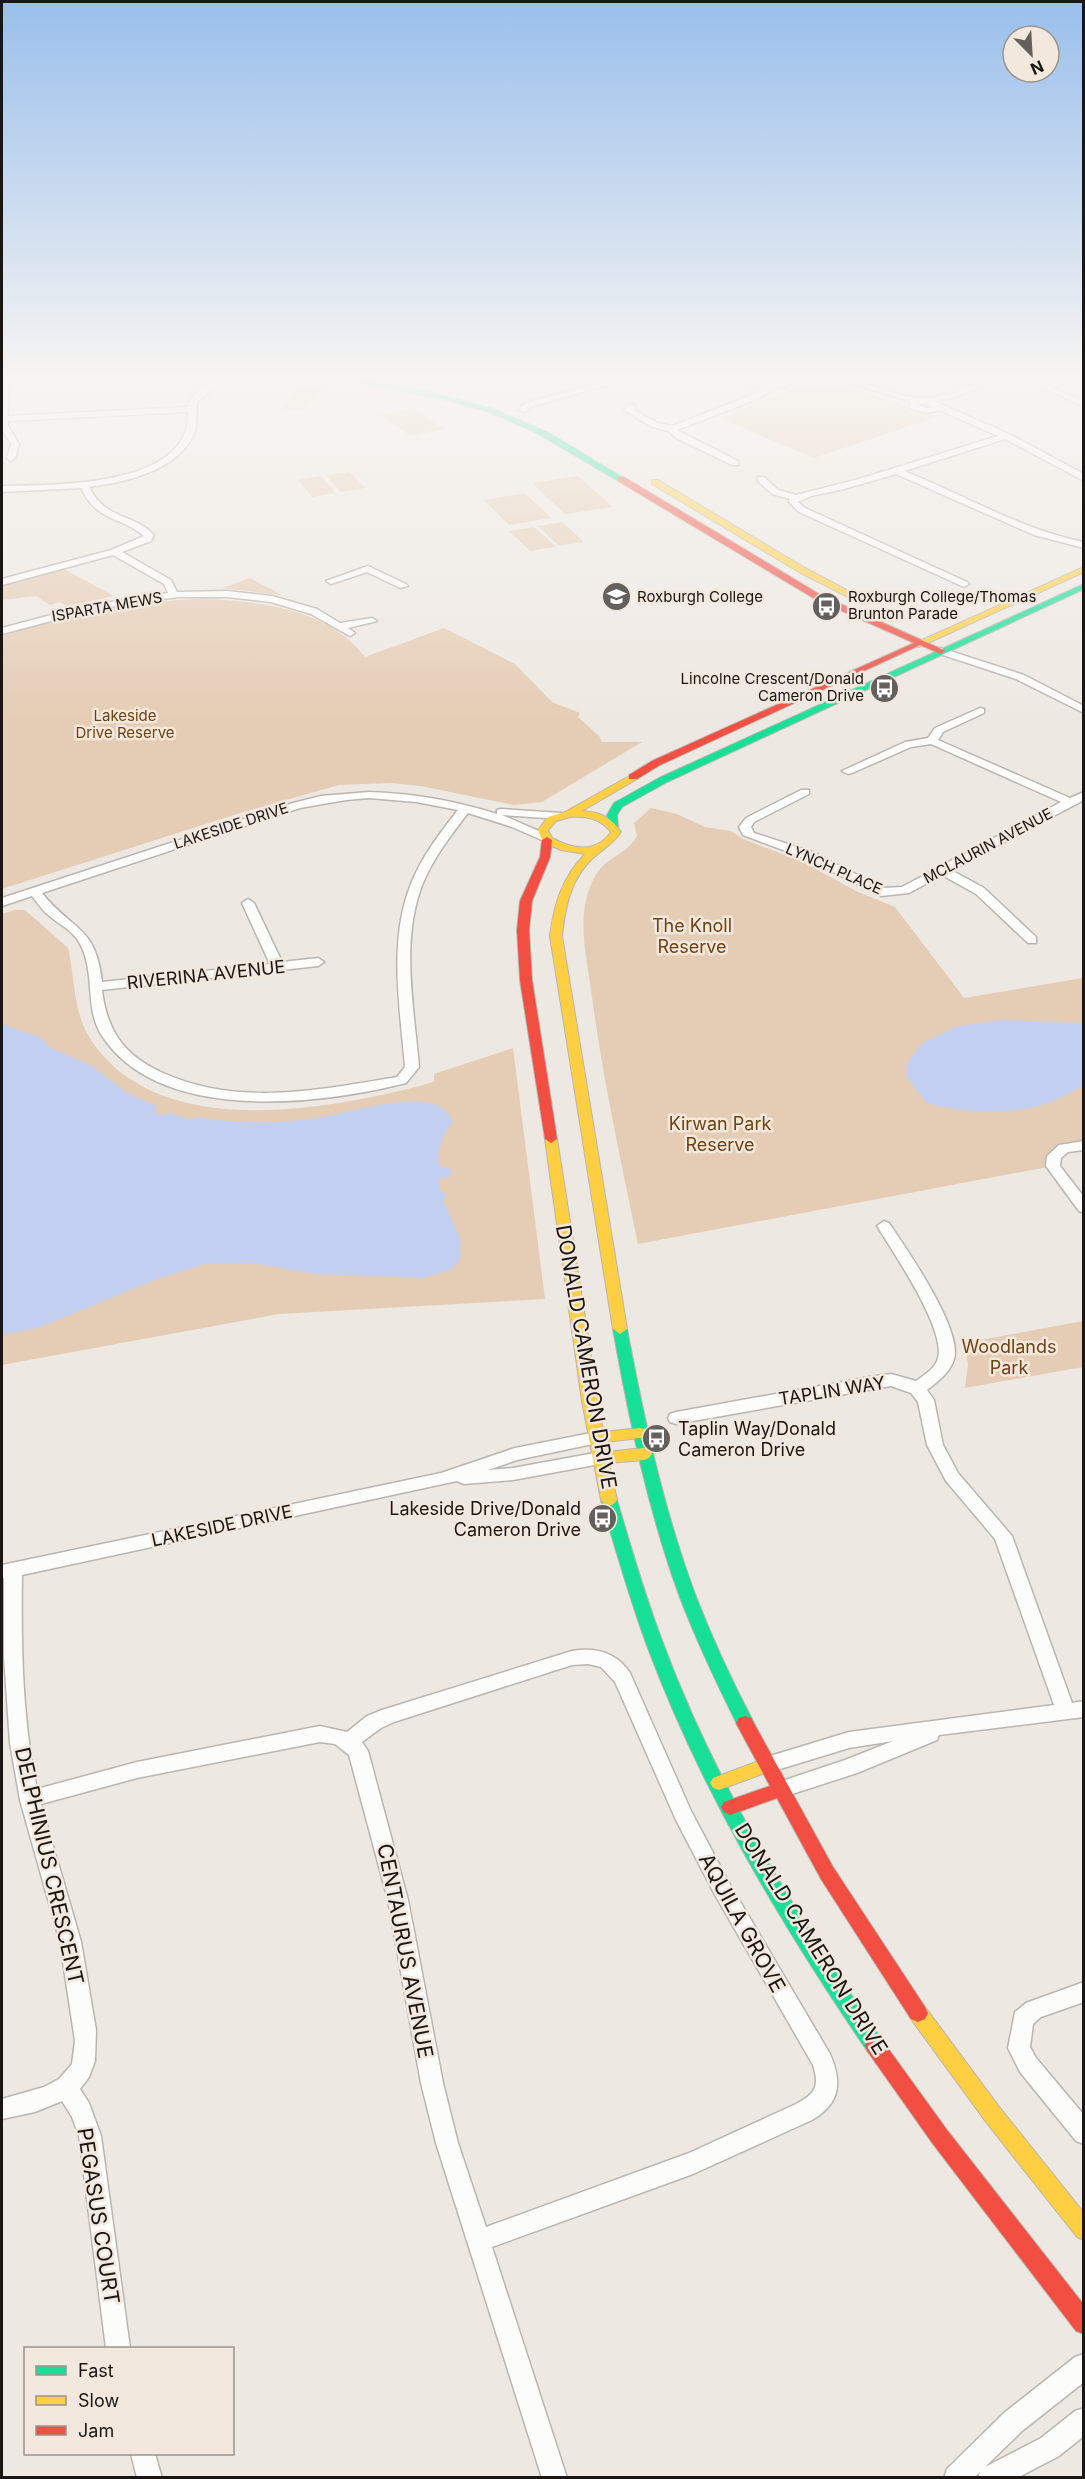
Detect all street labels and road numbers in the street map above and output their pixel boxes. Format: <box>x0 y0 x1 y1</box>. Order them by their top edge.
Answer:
street label: ISPARTA MEWS <box>50 587 164 626</box>
street label: LAKESIDE DRIVE <box>171 798 291 853</box>
street label: MCLAURIN AVENUE <box>920 803 1056 888</box>
street label: LYNCH PLACE <box>783 839 885 898</box>
street label: RIVERINA AVENUE <box>126 956 286 993</box>
street label: DONALD CAMERON DRIVE <box>551 1223 622 1491</box>
street label: TAPLIN WAY <box>777 1372 887 1409</box>
street label: LAKESIDE DRIVE <box>150 1500 294 1551</box>
street label: DELPHINIUS CRESCENT <box>10 1745 89 1987</box>
street label: DONALD CAMERON DRIVE <box>730 1818 893 2059</box>
street label: CENTAURUS AVENUE <box>372 1842 439 2060</box>
street label: AQUILA GROVE <box>694 1849 791 1997</box>
street label: PEGASUS COURT <box>72 2126 125 2306</box>

